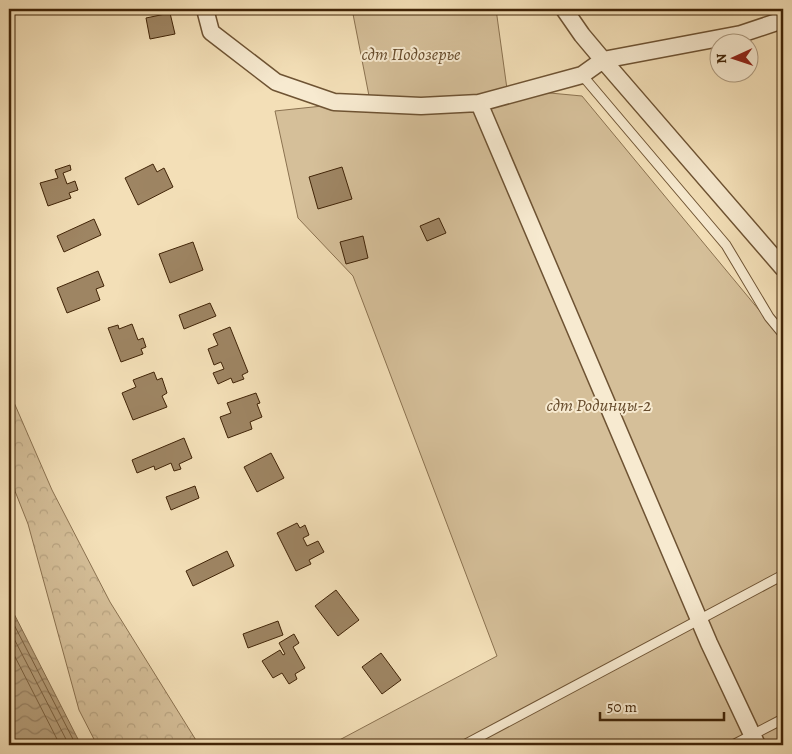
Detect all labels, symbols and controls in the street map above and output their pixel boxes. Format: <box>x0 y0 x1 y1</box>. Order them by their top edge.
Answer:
north arrow <box>710 32 760 82</box>
park label: сдт Подозерье <box>361 42 461 66</box>
text: N <box>712 53 731 64</box>
park label: сдт Родинцы-2 <box>547 393 651 417</box>
scale bar <box>600 689 723 721</box>
text: 50 m <box>607 697 637 717</box>

